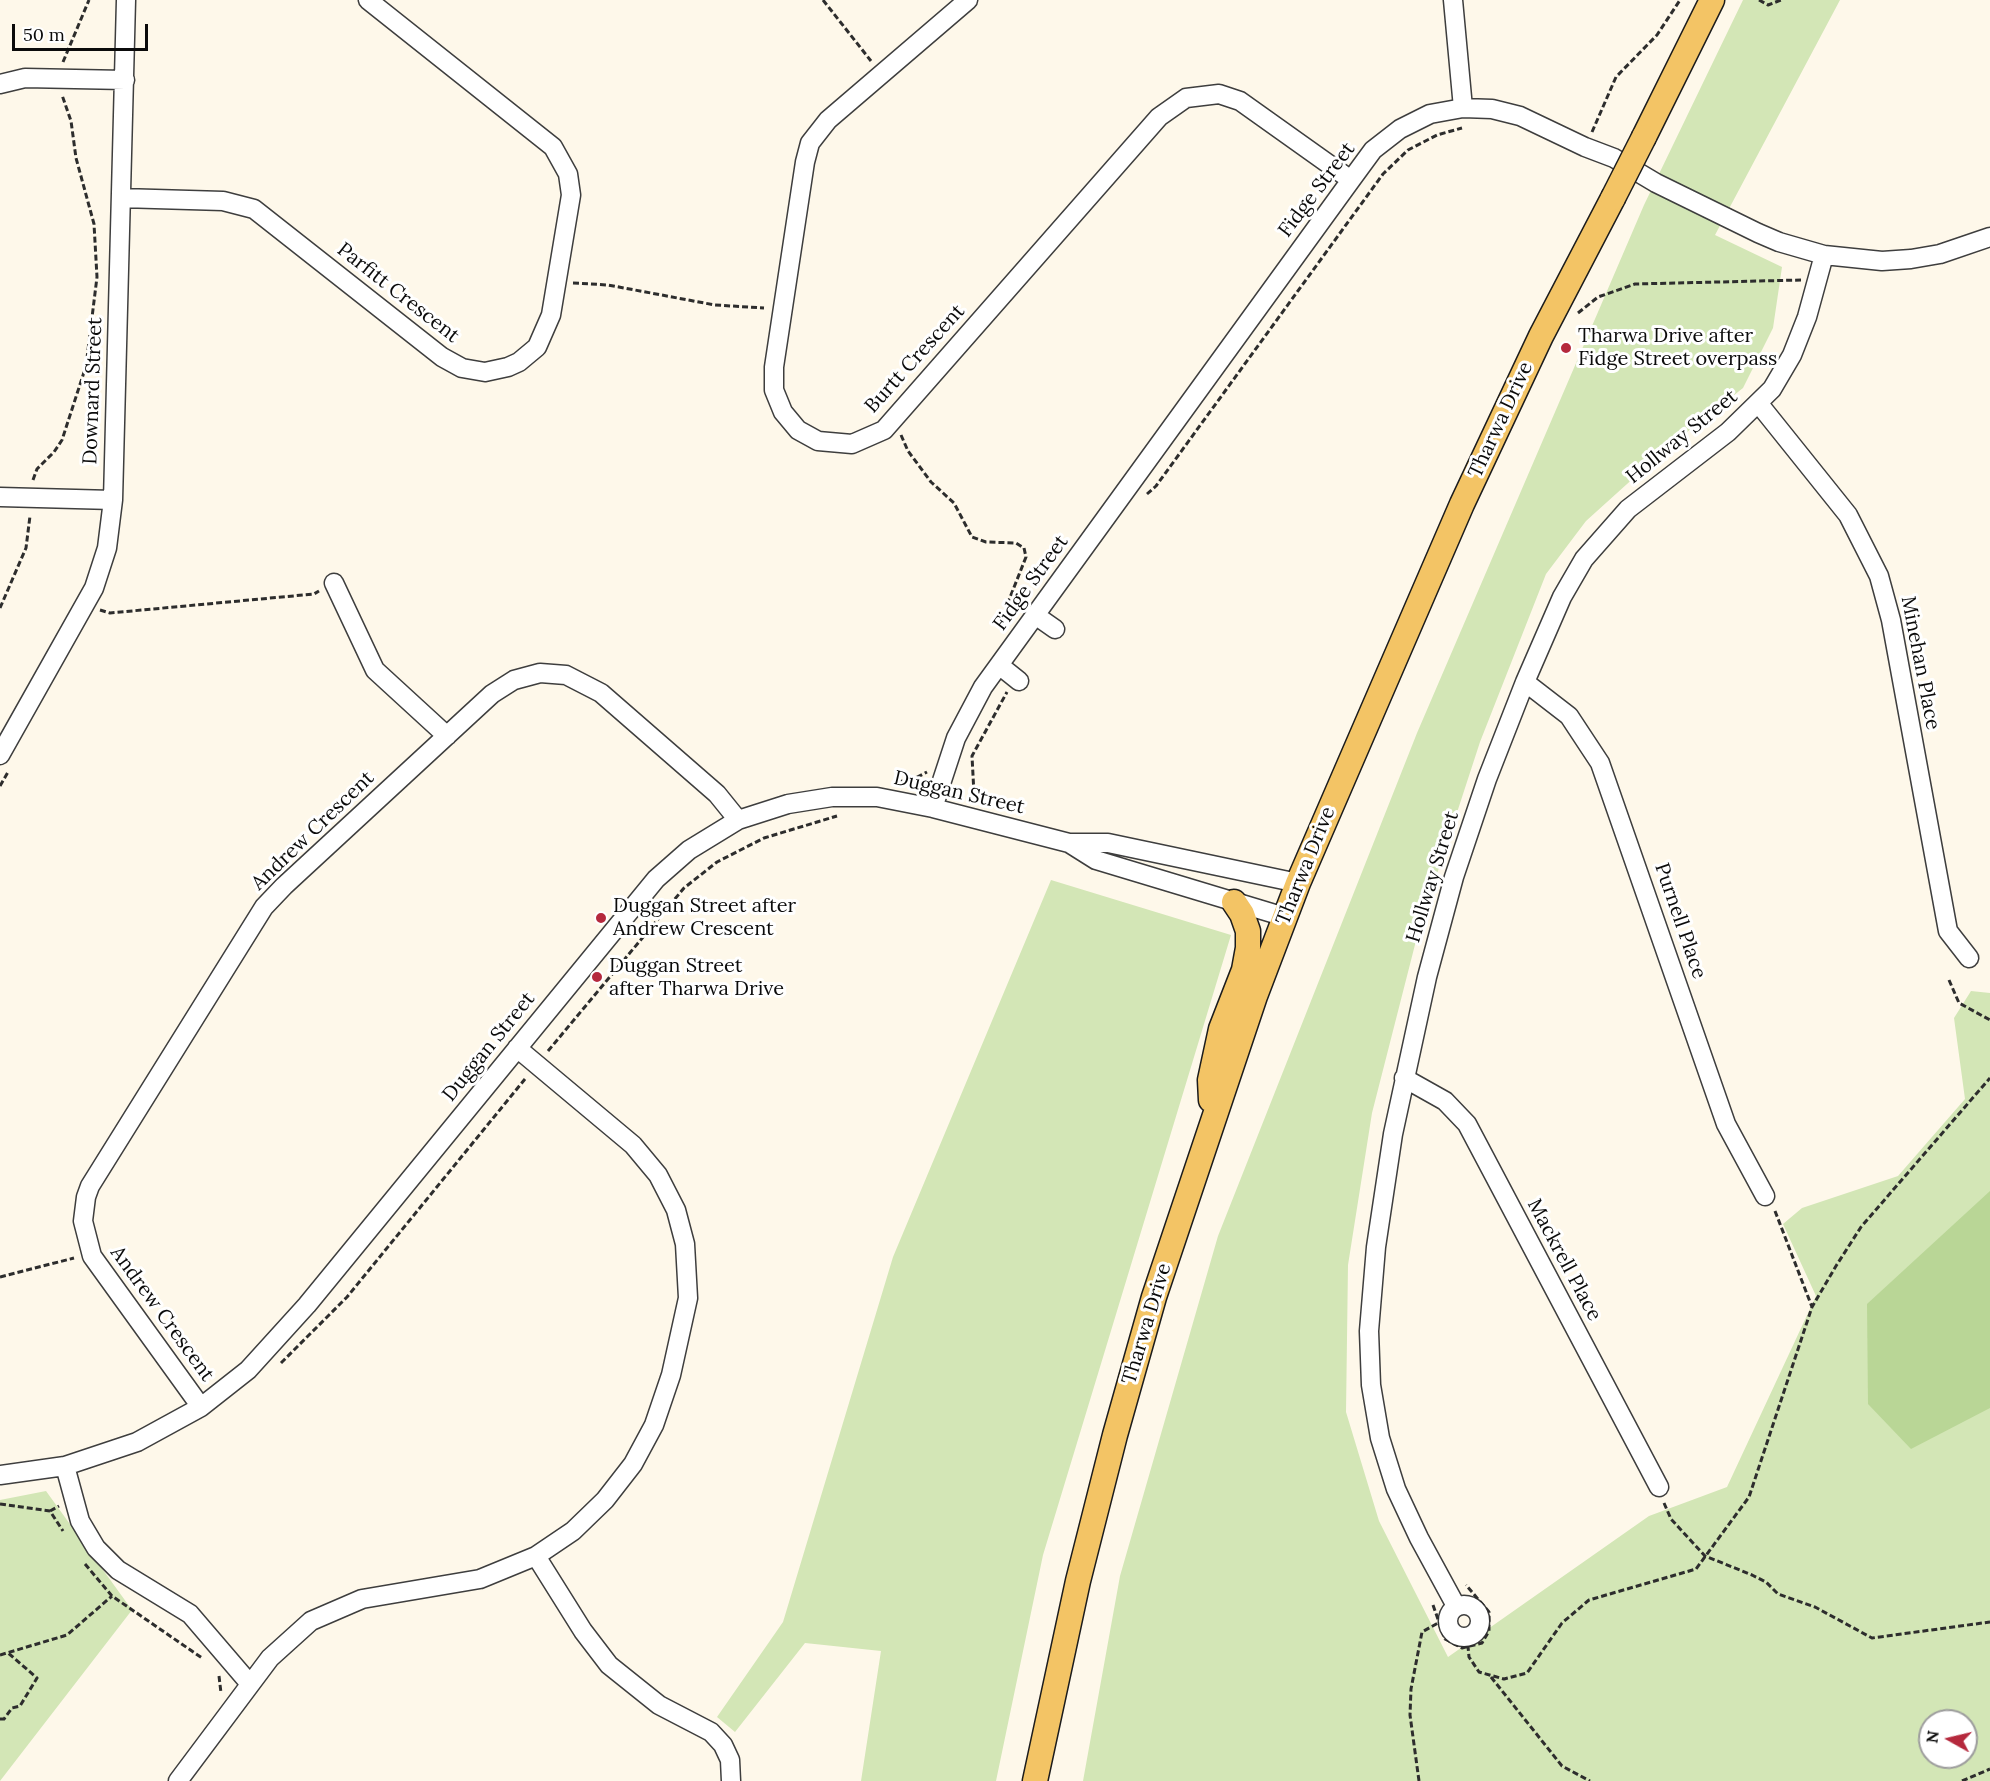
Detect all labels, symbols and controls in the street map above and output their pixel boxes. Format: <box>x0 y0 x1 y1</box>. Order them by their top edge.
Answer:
scale bar <box>15 12 152 50</box>
text: 50 m <box>23 23 65 46</box>
street label: Fidge Street <box>1274 138 1360 242</box>
street label: Parfitt Crescent <box>332 238 464 348</box>
street label: Burtt Crescent <box>860 300 970 418</box>
street label: Downard Street <box>78 317 108 465</box>
place label: Tharwa Drive after Fidge Street overpass <box>1578 324 1777 371</box>
marker: Tharwa Drive after Fidge Street overpass <box>1559 341 1573 355</box>
street label: Tharwa Drive <box>1464 358 1538 482</box>
street label: Hollway Street <box>1622 385 1742 489</box>
street label: Fidge Street <box>988 531 1074 635</box>
street label: Minehan Place <box>1895 594 1945 732</box>
street label: Andrew Crescent <box>247 766 379 896</box>
street label: Duggan Street <box>891 766 1027 820</box>
street label: Tharwa Drive <box>1271 803 1341 929</box>
street label: Hollway Street <box>1402 808 1464 946</box>
street label: Purnell Place <box>1649 860 1711 982</box>
place label: Duggan Street after Andrew Crescent <box>613 894 796 941</box>
marker: Duggan Street after Andrew Crescent <box>594 911 608 925</box>
place label: Duggan Street after Tharwa Drive <box>609 954 784 1001</box>
marker: Duggan Street after Tharwa Drive <box>590 970 604 984</box>
street label: Duggan Street <box>438 988 540 1106</box>
street label: Mackrell Place <box>1522 1195 1606 1325</box>
street label: Andrew Crescent <box>105 1242 219 1386</box>
street label: Tharwa Drive <box>1117 1261 1177 1387</box>
north arrow <box>1918 1709 1978 1769</box>
text: N <box>1921 1729 1943 1744</box>

